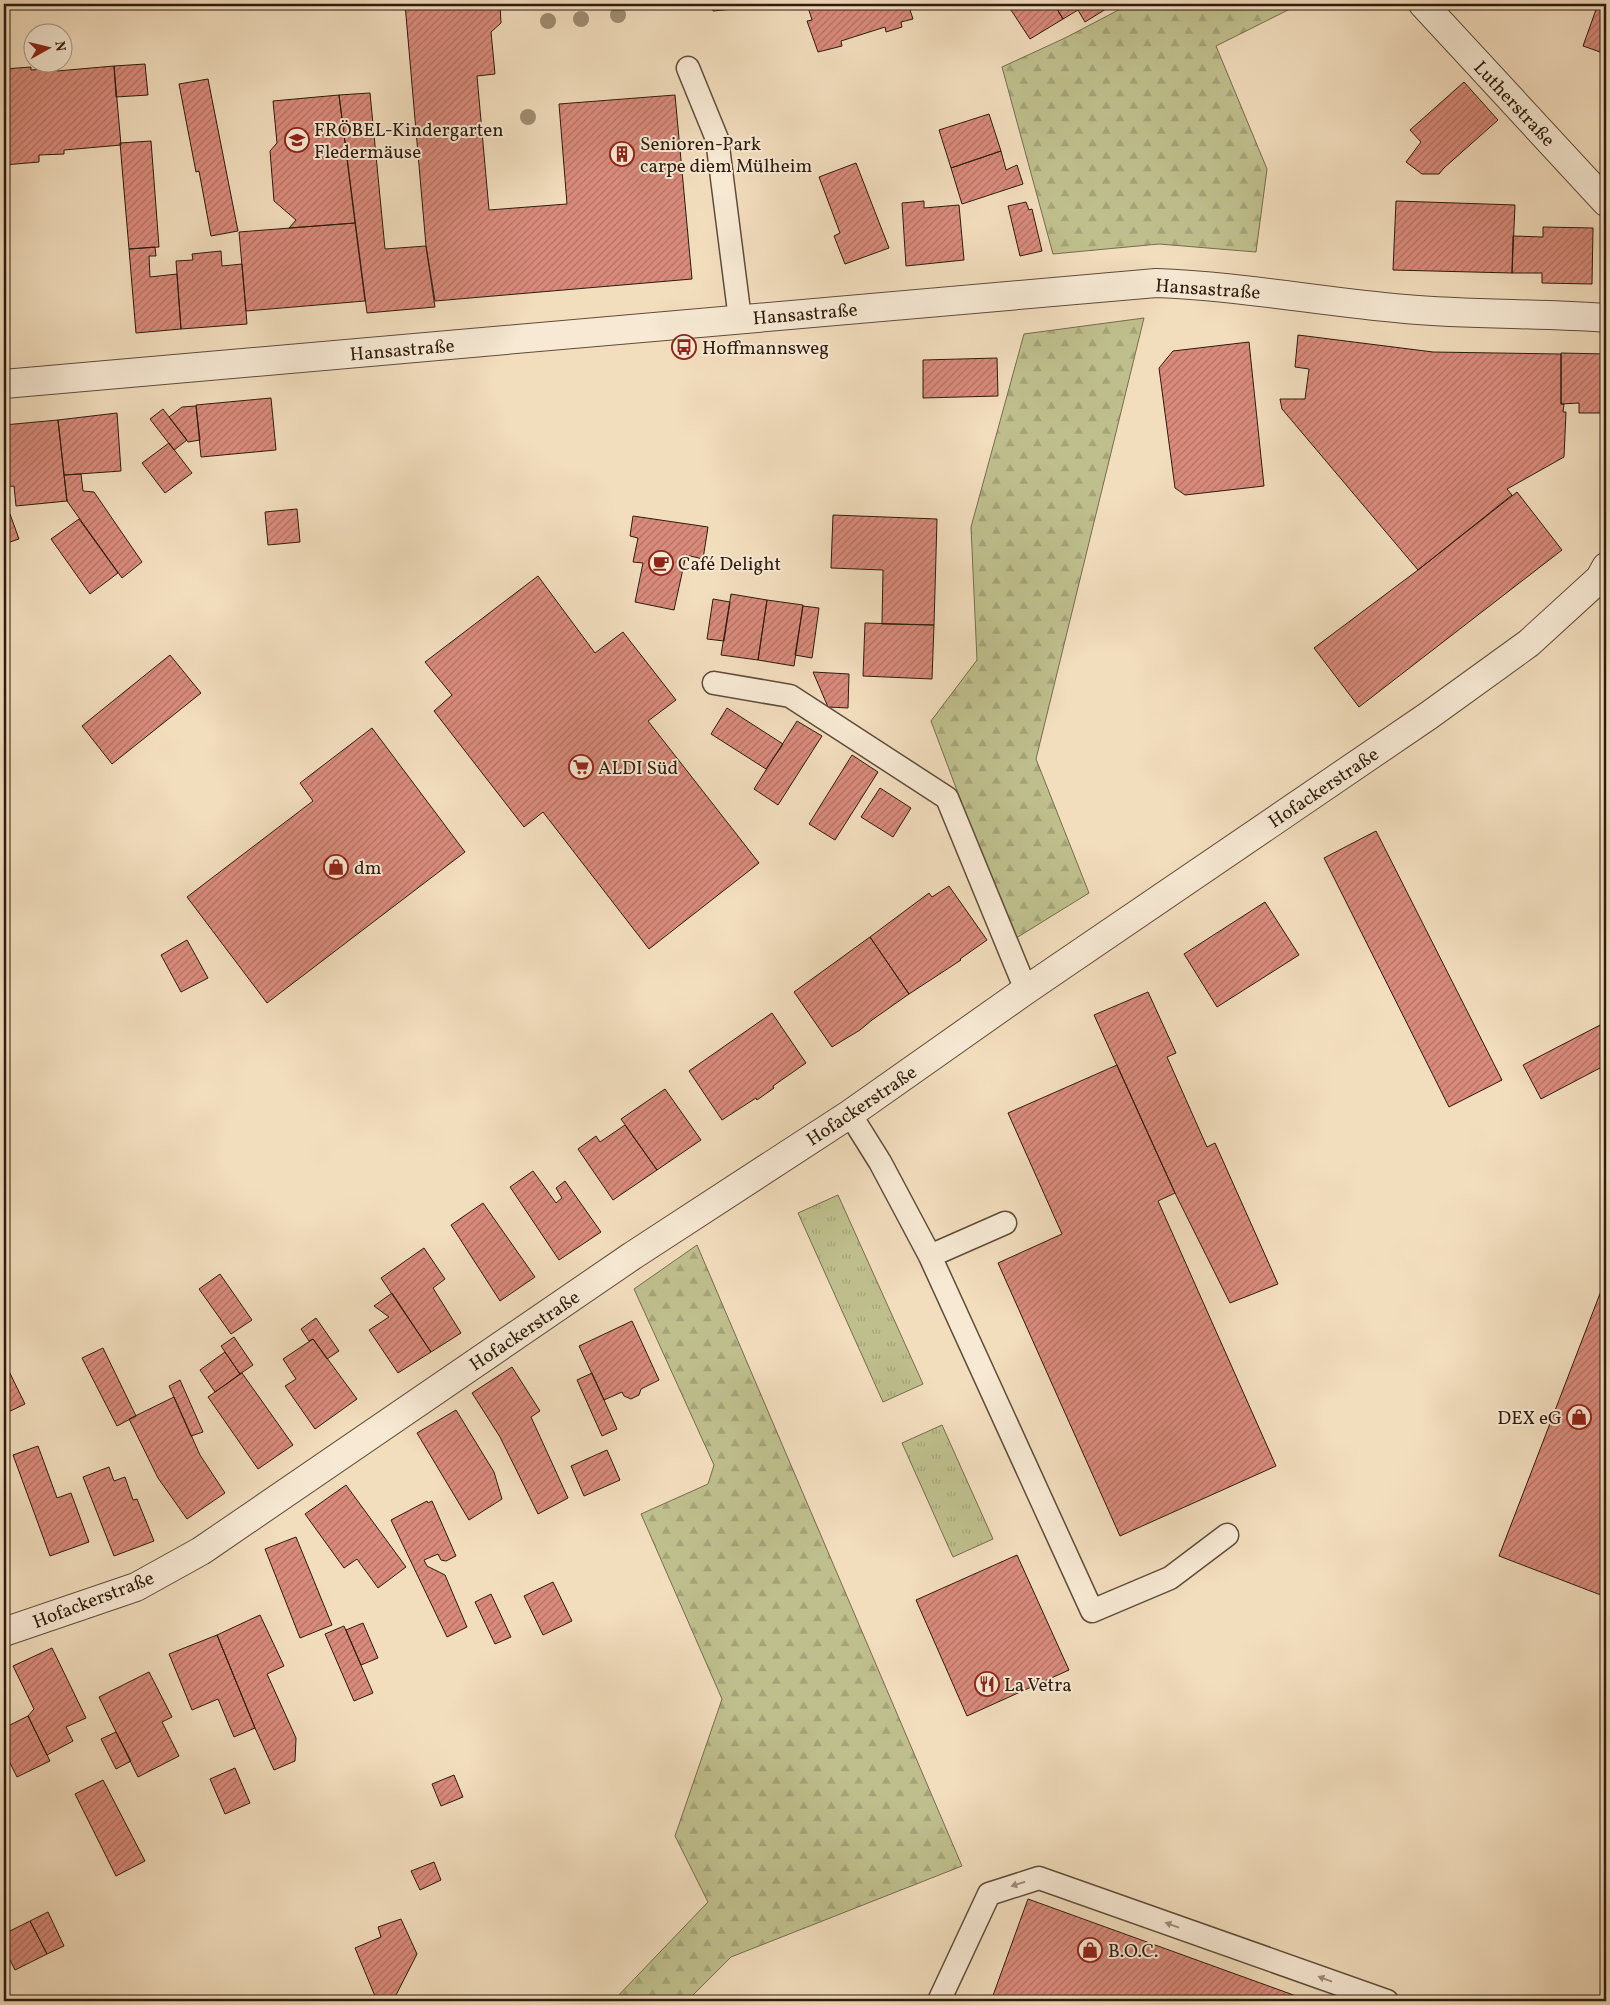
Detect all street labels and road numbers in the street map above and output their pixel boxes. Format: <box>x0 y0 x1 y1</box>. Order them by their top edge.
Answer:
street label: Lutherstraße <box>1467 56 1560 153</box>
street label: Hansastraße <box>1154 273 1261 307</box>
street label: Hansastraße <box>752 297 859 333</box>
street label: Hansastraße <box>349 333 456 369</box>
street label: Hofackerstraße <box>1264 742 1384 835</box>
street label: Hofackerstraße <box>802 1060 922 1153</box>
street label: Hofackerstraße <box>465 1285 585 1378</box>
street label: Hofackerstraße <box>29 1566 158 1636</box>

